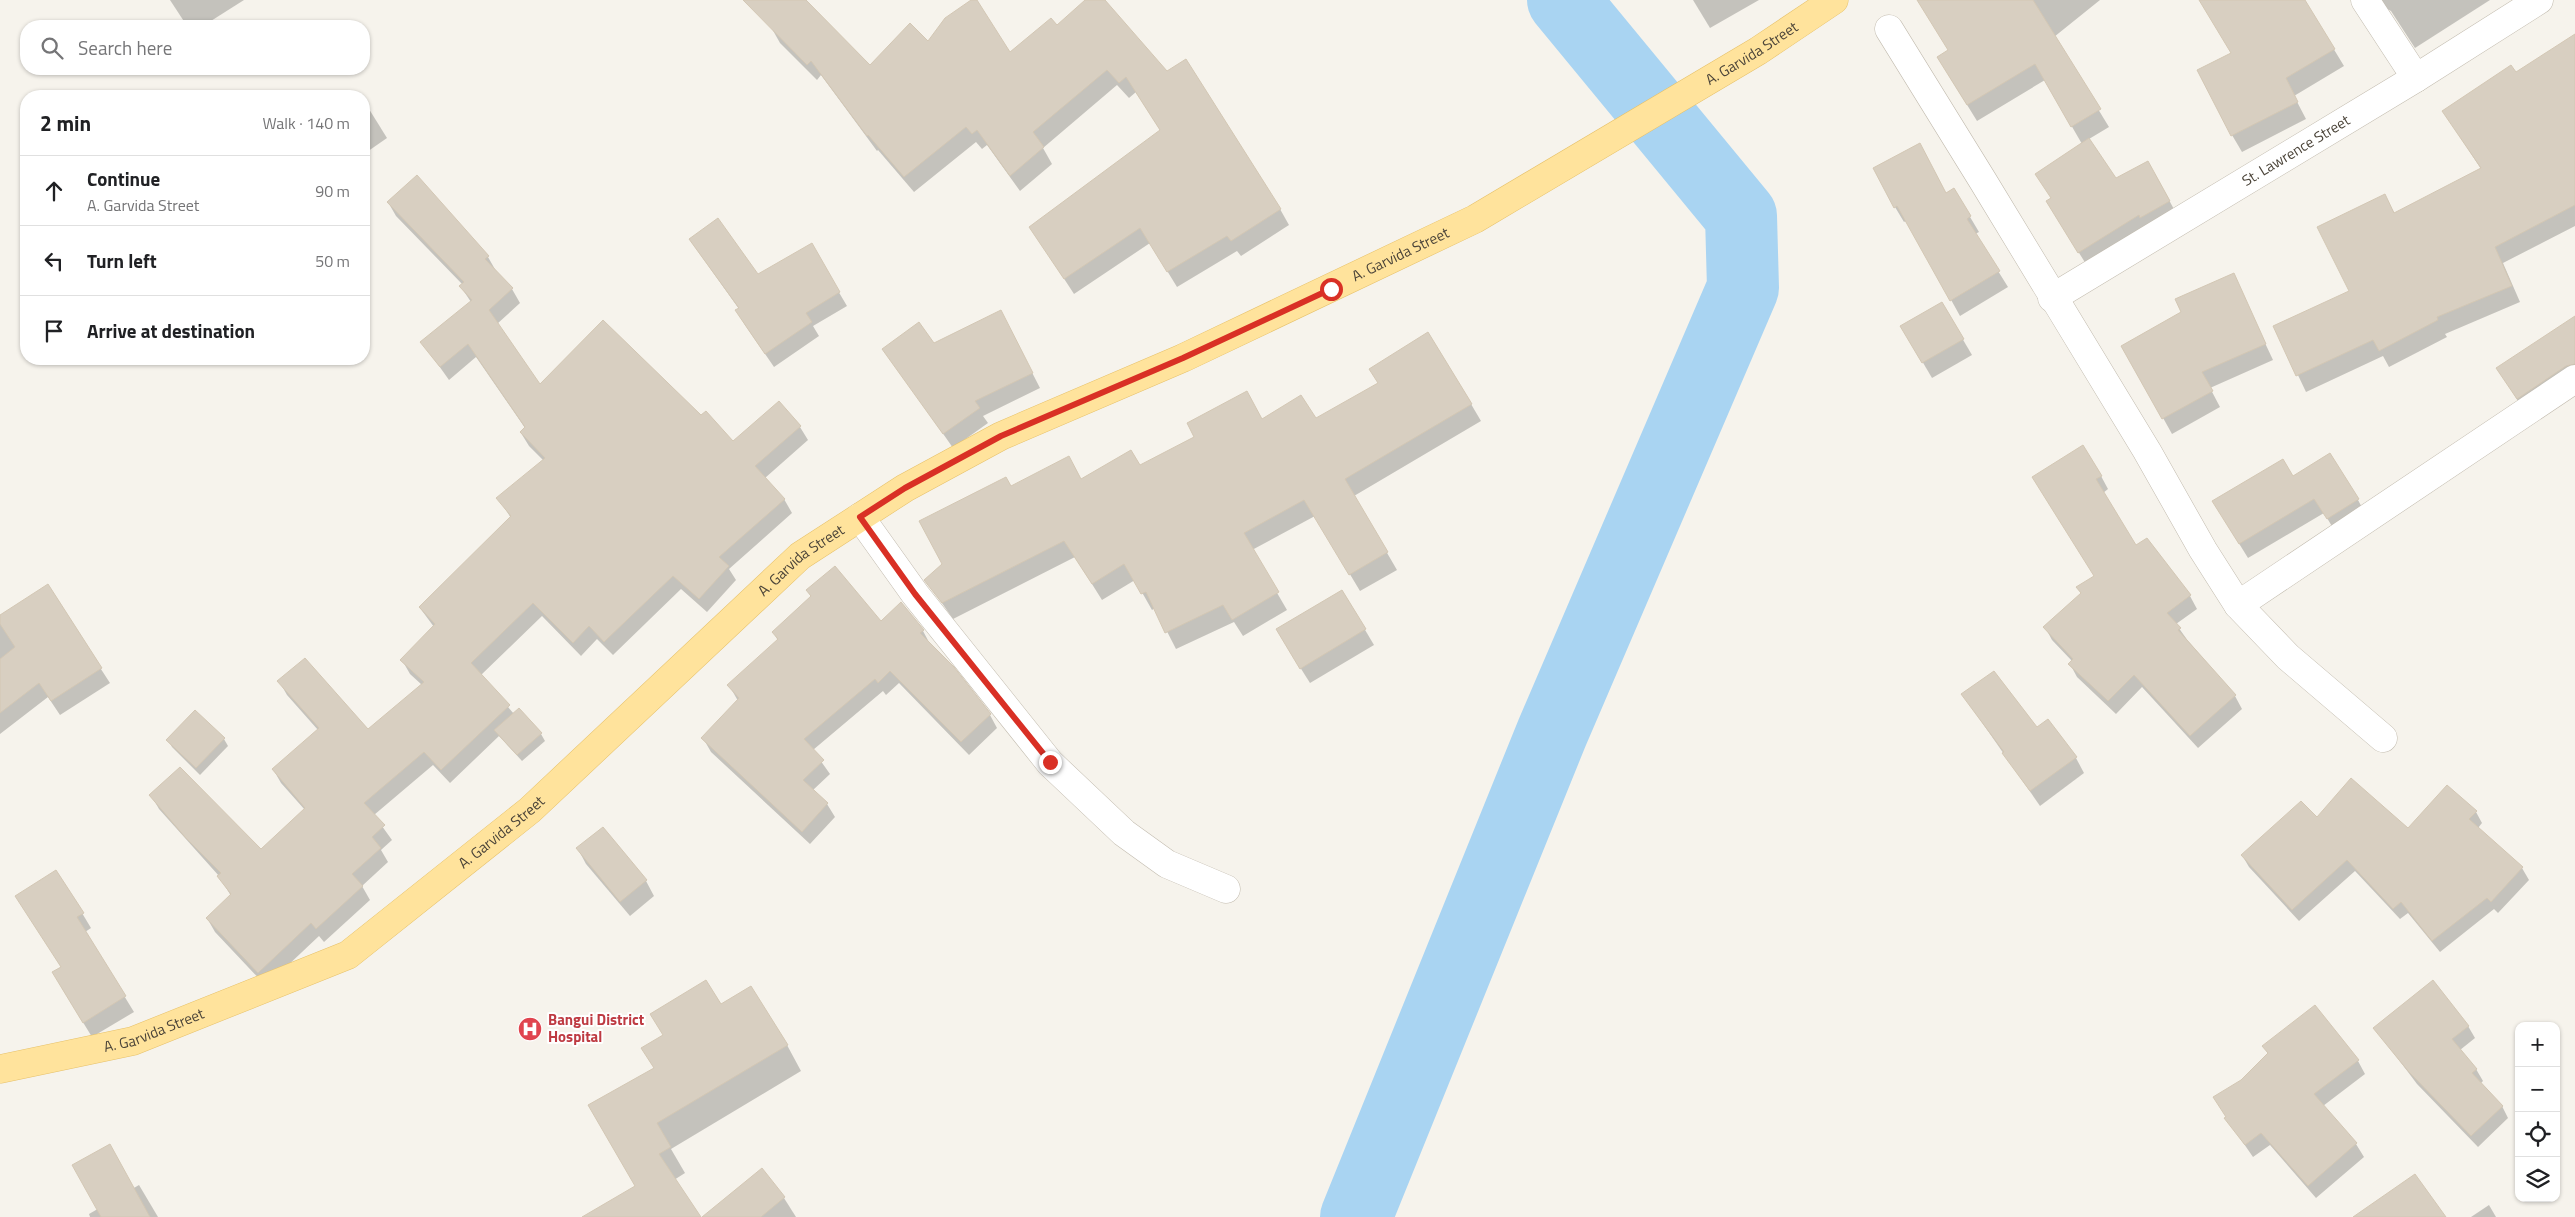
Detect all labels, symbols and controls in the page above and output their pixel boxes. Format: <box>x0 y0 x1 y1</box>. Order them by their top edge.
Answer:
street label: A. Garvida Street <box>1701 15 1803 91</box>
search box <box>20 20 370 75</box>
text: Search here <box>78 33 172 62</box>
icon: search <box>38 34 66 62</box>
text: 2 min <box>40 107 91 139</box>
street label: St. Lawrence Street <box>2237 108 2355 192</box>
text: Walk · 140 m <box>262 111 350 135</box>
text: Continue <box>87 164 160 193</box>
icon: ahead <box>40 177 68 205</box>
text: 90 m <box>315 179 350 203</box>
text: A. Garvida Street <box>87 193 199 217</box>
street label: A. Garvida Street <box>1348 221 1453 287</box>
text: Turn left <box>87 246 157 275</box>
icon: left <box>40 247 68 275</box>
text: 50 m <box>315 249 350 273</box>
route start <box>1320 278 1343 301</box>
text: Arrive at destination <box>87 316 255 345</box>
icon: arrive <box>40 317 68 345</box>
street label: A. Garvida Street <box>752 518 849 601</box>
route end <box>1039 751 1062 774</box>
street label: A. Garvida Street <box>453 789 550 874</box>
street label: A. Garvida Street <box>102 1001 208 1058</box>
place label: Bangui District Hospital <box>548 1008 645 1048</box>
hospital icon: Bangui District Hospital <box>517 1016 543 1042</box>
map controls <box>2515 1022 2560 1202</box>
button: + <box>2515 1022 2560 1067</box>
button: − <box>2515 1067 2560 1112</box>
button: locate <box>2515 1112 2560 1157</box>
button: layers <box>2515 1157 2560 1202</box>

